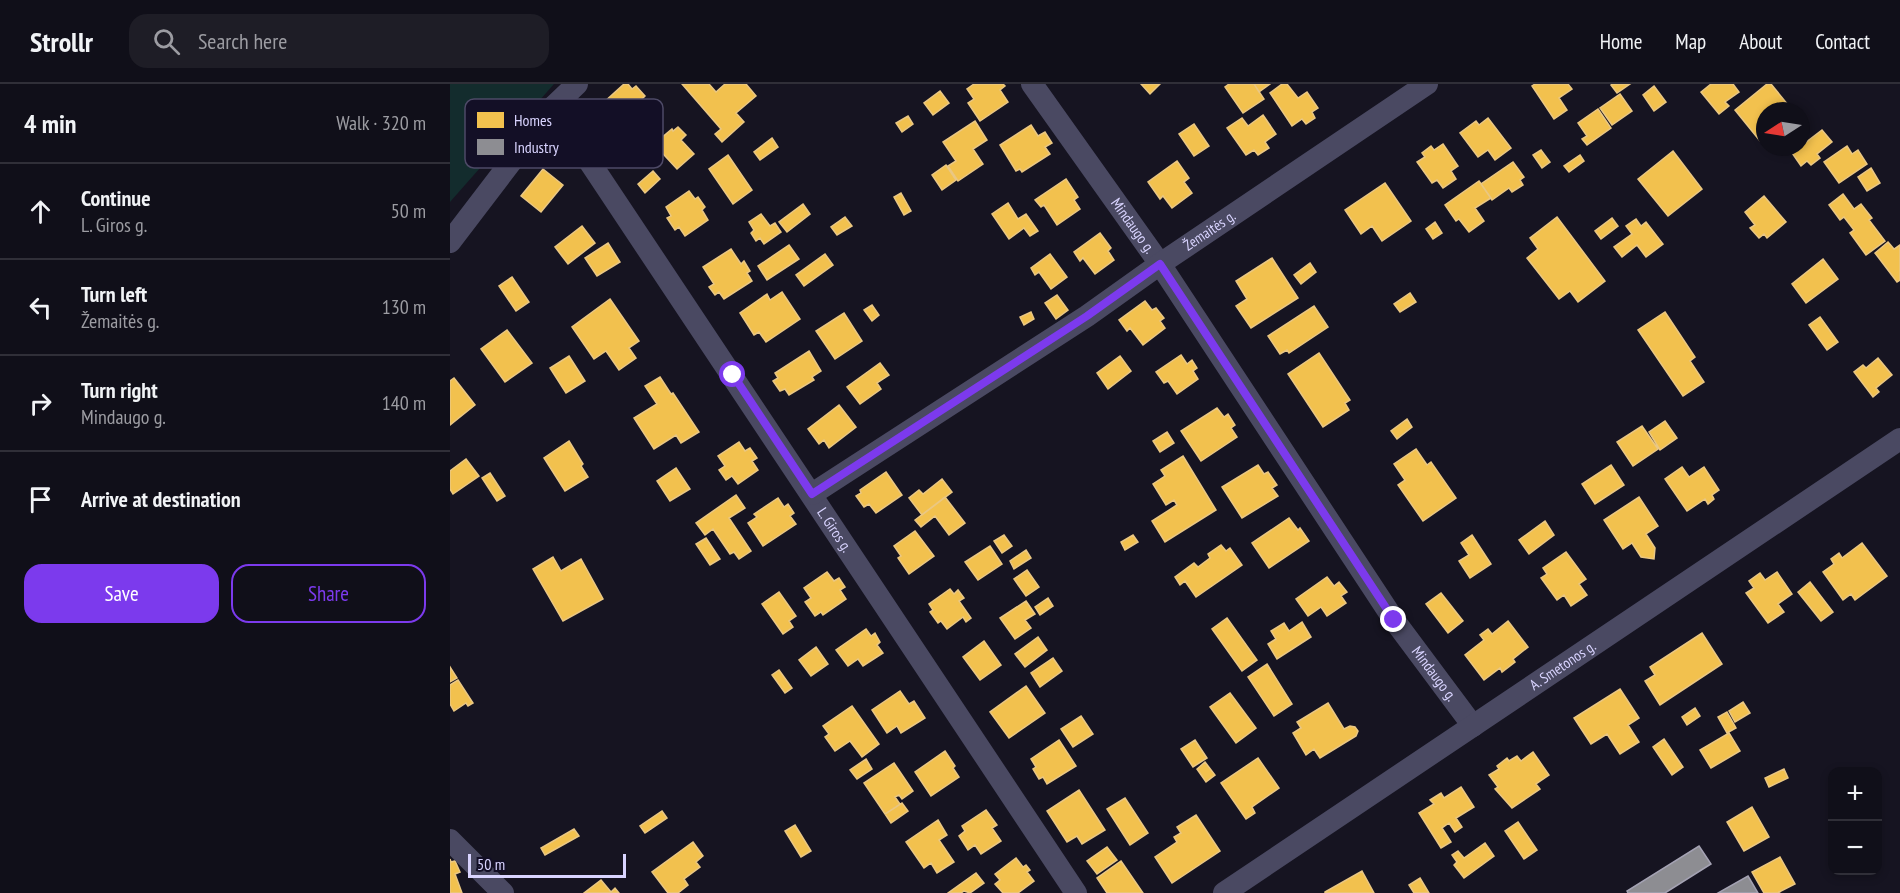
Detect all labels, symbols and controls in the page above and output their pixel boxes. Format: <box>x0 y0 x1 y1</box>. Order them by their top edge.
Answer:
search box <box>129 14 549 68</box>
text: Strollr <box>30 23 93 60</box>
icon: search <box>150 25 183 58</box>
text: Search here <box>198 27 287 55</box>
text: Home <box>1600 28 1642 55</box>
text: Map <box>1675 28 1706 55</box>
text: About <box>1739 28 1782 55</box>
text: Contact <box>1815 28 1870 55</box>
legend <box>465 99 663 168</box>
north arrow <box>1756 102 1810 156</box>
text: 4 min <box>24 107 77 140</box>
text: Walk · 320 m <box>336 110 426 136</box>
text: Homes <box>514 110 552 130</box>
text: Industry <box>514 137 559 157</box>
text: Continue <box>81 184 151 212</box>
street label: Mindaugo g. <box>1107 194 1160 257</box>
icon: ahead <box>24 195 57 228</box>
text: 50 m <box>391 198 426 224</box>
street label: Žemaitės g. <box>1180 206 1239 255</box>
text: L. Giros g. <box>81 212 147 238</box>
text: Turn left <box>81 280 147 308</box>
icon: left <box>24 291 57 324</box>
text: 130 m <box>382 294 426 320</box>
text: Žemaitės g. <box>81 308 159 334</box>
route start <box>719 361 745 387</box>
text: Turn right <box>81 376 158 404</box>
icon: right <box>24 387 57 420</box>
text: 140 m <box>382 390 426 416</box>
text: Mindaugo g. <box>81 404 166 430</box>
icon: arrive <box>24 483 57 516</box>
text: Arrive at destination <box>81 485 241 513</box>
street label: L. Giros g. <box>813 504 857 556</box>
button: Save <box>24 564 219 623</box>
button: Share <box>231 564 426 623</box>
route end <box>1380 606 1406 632</box>
street label: A. Smetonos g. <box>1526 636 1599 694</box>
street label: Mindaugo g. <box>1408 642 1461 705</box>
map controls <box>1828 767 1882 875</box>
button: + <box>1828 767 1882 821</box>
button: − <box>1828 821 1882 875</box>
scale bar <box>468 851 626 878</box>
text: 50 m <box>477 854 505 874</box>

